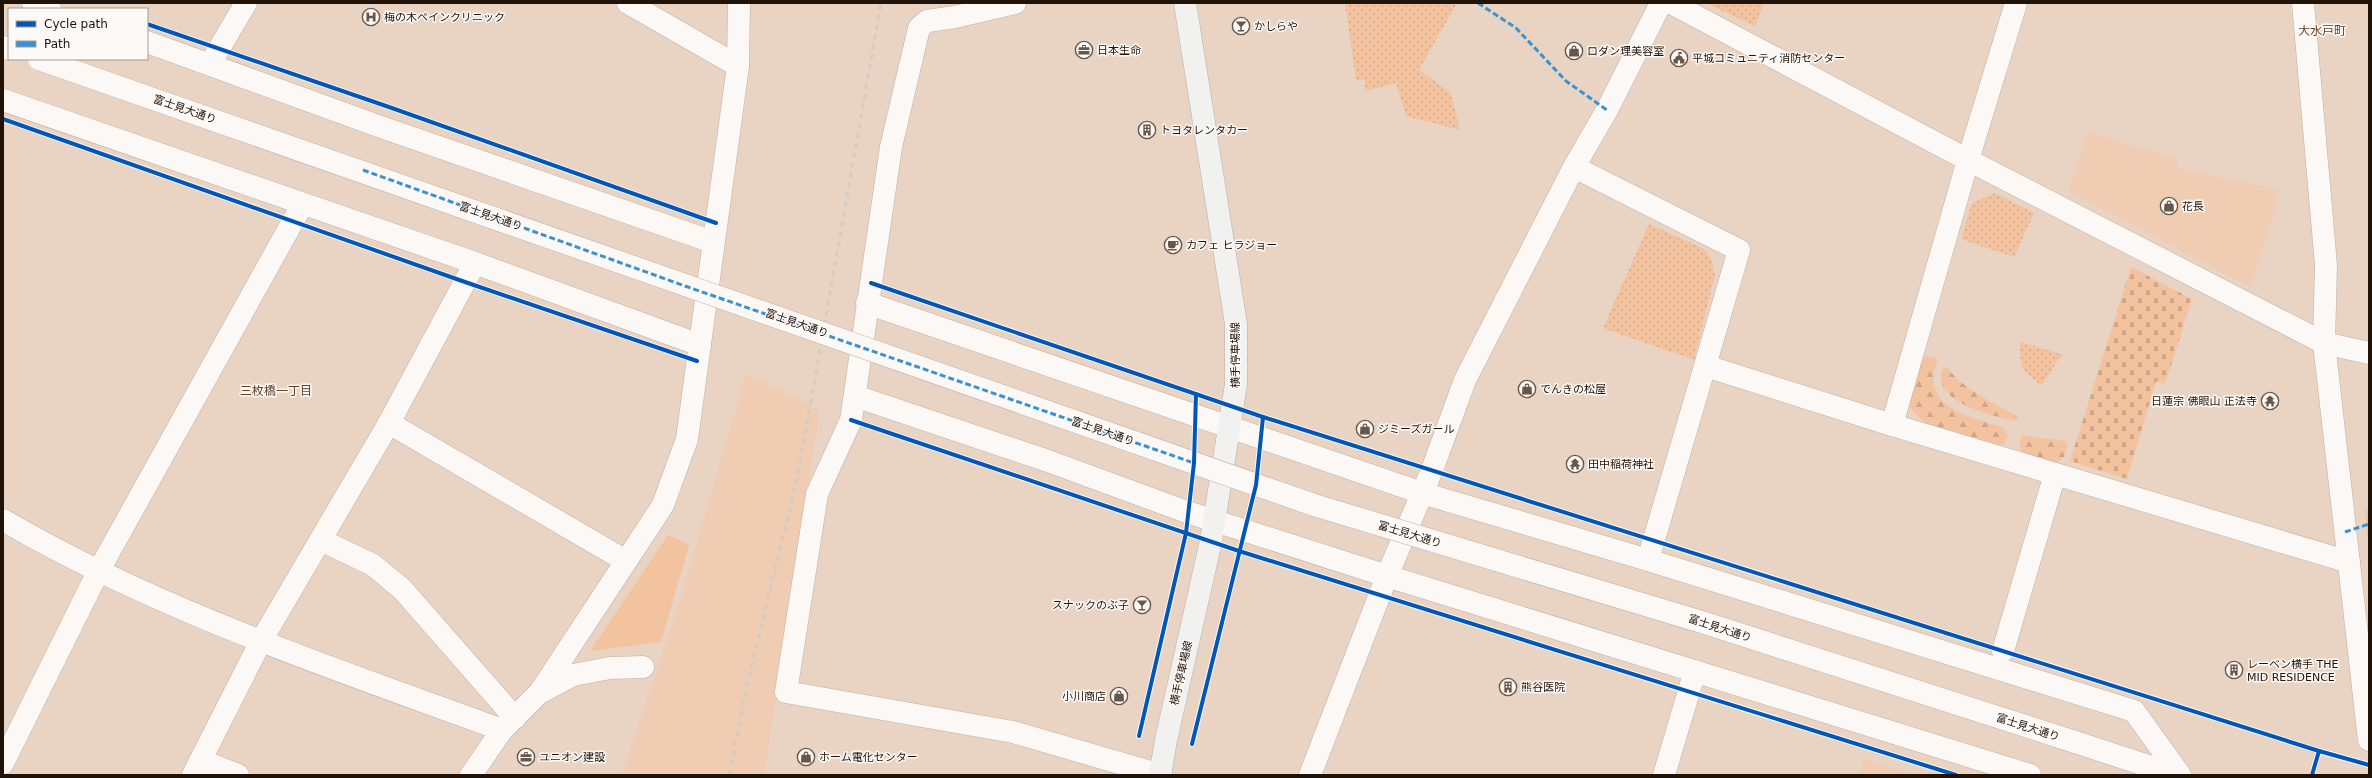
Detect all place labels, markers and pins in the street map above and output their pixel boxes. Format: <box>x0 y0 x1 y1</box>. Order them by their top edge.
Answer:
hospital icon: 梅の木ペインクリニック <box>361 7 381 27</box>
place label: 梅の木ペインクリニック <box>384 11 505 24</box>
bar icon: かしらや <box>1231 16 1251 36</box>
place label: かしらや <box>1254 20 1298 33</box>
office icon: 日本生命 <box>1074 40 1094 60</box>
shop icon: ロダン理美容室 <box>1564 41 1584 61</box>
place label: 日本生命 <box>1097 44 1141 57</box>
place label: ロダン理美容室 <box>1587 45 1664 58</box>
public building icon: 平城コミュニティ消防センター <box>1669 48 1689 68</box>
place label: 平城コミュニティ消防センター <box>1692 52 1845 65</box>
building icon: トヨタレンタカー <box>1137 120 1157 140</box>
place label: トヨタレンタカー <box>1160 124 1248 137</box>
shop icon: 花長 <box>2159 196 2179 216</box>
place label: 花長 <box>2182 200 2204 213</box>
cafe icon: カフェ ヒラジョー <box>1163 235 1183 255</box>
place label: カフェ ヒラジョー <box>1186 239 1277 252</box>
shop icon: でんきの松屋 <box>1517 379 1537 399</box>
place label: でんきの松屋 <box>1540 383 1606 396</box>
temple icon: 日蓮宗 佛眼山 正法寺 <box>2260 391 2280 411</box>
place label: 日蓮宗 佛眼山 正法寺 <box>2151 395 2257 408</box>
shop icon: ジミーズガール <box>1355 419 1375 439</box>
place label: ジミーズガール <box>1378 423 1454 436</box>
temple icon: 田中稲荷神社 <box>1565 454 1585 474</box>
place label: 田中稲荷神社 <box>1588 458 1654 471</box>
bar icon: スナックのぶ子 <box>1132 595 1152 615</box>
place label: スナックのぶ子 <box>1052 599 1129 612</box>
place label: レーベン横手 THE MID RESIDENCE <box>2247 658 2338 684</box>
building icon: レーベン横手 THE MID RESIDENCE <box>2224 660 2244 680</box>
building icon: 熊谷医院 <box>1498 677 1518 697</box>
place label: 熊谷医院 <box>1521 681 1565 694</box>
shop icon: 小川商店 <box>1109 686 1129 706</box>
place label: 小川商店 <box>1062 690 1106 703</box>
office icon: ユニオン建設 <box>516 747 536 767</box>
shop icon: ホーム電化センター <box>796 747 816 767</box>
place label: ユニオン建設 <box>539 751 605 764</box>
place label: ホーム電化センター <box>819 751 918 764</box>

